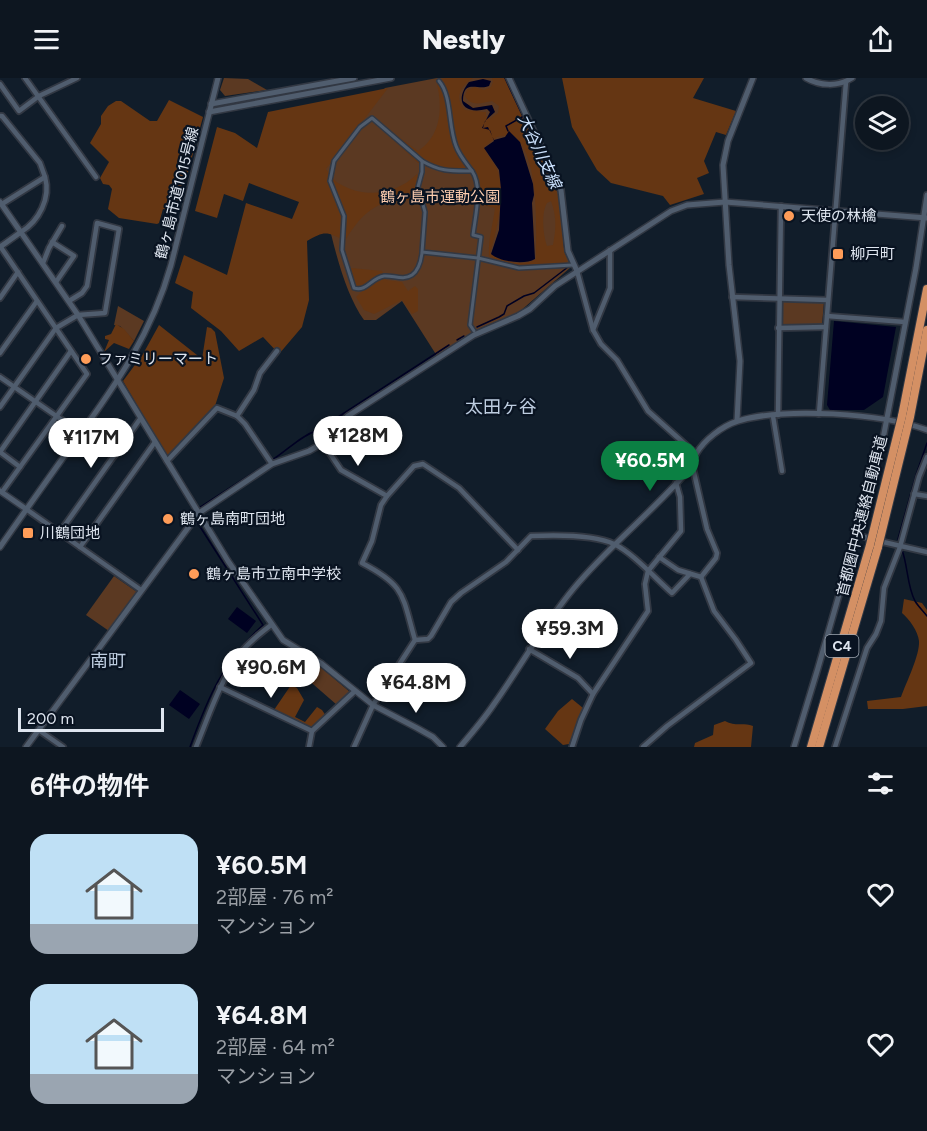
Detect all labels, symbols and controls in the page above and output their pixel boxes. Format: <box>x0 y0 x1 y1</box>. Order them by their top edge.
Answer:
icon: menu <box>30 23 63 56</box>
text: Nestly <box>422 23 505 56</box>
icon: share <box>864 23 897 56</box>
map controls <box>855 96 909 150</box>
button: layers <box>855 96 909 150</box>
water label: 大谷川支線 <box>514 111 566 193</box>
street label: 鶴ヶ島市道1015号線 <box>152 125 202 261</box>
park label: 鶴ヶ島市運動公園 <box>380 188 500 206</box>
place label: 天使の林檎 <box>801 207 876 225</box>
marker: 天使の林檎 <box>782 209 796 223</box>
place label: 柳戸町 <box>850 245 895 263</box>
marker: 柳戸町 <box>831 247 845 261</box>
place label: ファミリーマート <box>98 350 218 368</box>
marker: ファミリーマート <box>79 352 93 366</box>
district label: 太田ヶ谷 <box>465 396 537 418</box>
pin: ¥128M <box>316 416 400 467</box>
pin: ¥117M <box>49 418 133 469</box>
text: ¥128M <box>327 423 389 447</box>
text: ¥117M <box>62 425 120 449</box>
street label: 首都圏中央連絡自動車道 <box>833 434 891 598</box>
pin: ¥60.5M <box>601 441 699 492</box>
text: ¥60.5M <box>615 448 685 472</box>
place label: 鶴ヶ島南町団地 <box>180 510 285 528</box>
marker: 鶴ヶ島南町団地 <box>161 512 175 526</box>
place label: 川鶴団地 <box>40 524 100 542</box>
marker: 川鶴団地 <box>21 526 35 540</box>
place label: 鶴ヶ島市立南中学校 <box>206 565 341 583</box>
marker: 鶴ヶ島市立南中学校 <box>187 567 201 581</box>
pin: ¥59.3M <box>521 609 619 660</box>
text: ¥59.3M <box>536 616 604 640</box>
road number: C4 <box>826 635 858 657</box>
pin: ¥90.6M <box>222 648 320 699</box>
district label: 南町 <box>90 650 126 672</box>
text: ¥90.6M <box>236 655 306 679</box>
pin: ¥64.8M <box>367 663 465 714</box>
text: ¥64.8M <box>381 670 451 694</box>
scale bar <box>18 705 164 732</box>
text: 200 m <box>27 709 74 728</box>
icon: filters <box>864 767 897 800</box>
text: 6件の物件 <box>30 770 149 802</box>
text: ¥60.5M <box>216 849 307 881</box>
icon: home <box>78 858 150 930</box>
icon: heart <box>864 878 897 911</box>
text: 2部屋 · 76 m² <box>216 885 333 909</box>
text: マンション <box>216 914 316 938</box>
text: ¥64.8M <box>216 999 308 1031</box>
icon: home <box>78 1008 150 1080</box>
icon: heart <box>864 1028 897 1061</box>
text: 2部屋 · 64 m² <box>216 1035 335 1059</box>
text: マンション <box>216 1064 316 1088</box>

